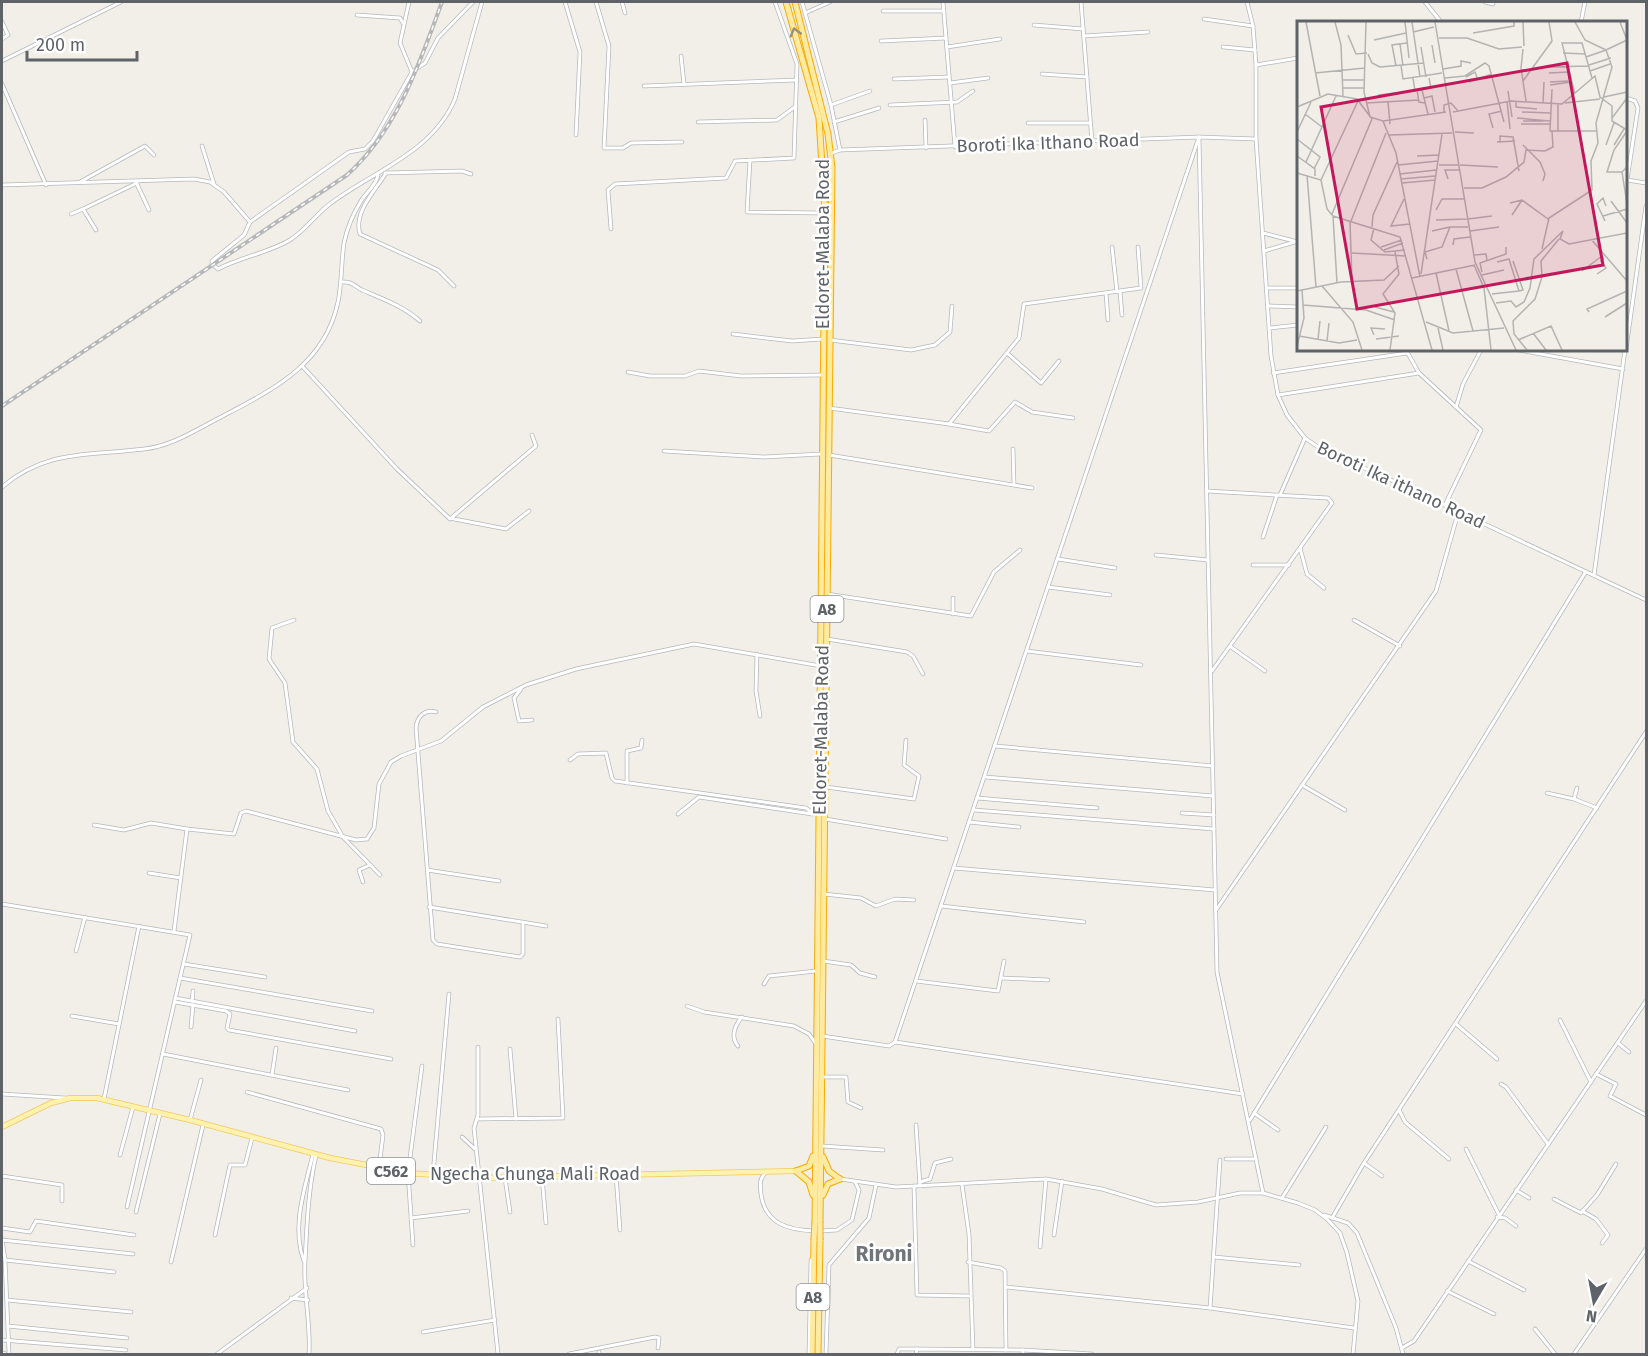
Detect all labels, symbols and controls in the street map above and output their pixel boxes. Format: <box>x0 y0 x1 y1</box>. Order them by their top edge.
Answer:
inset map <box>1297 21 1627 351</box>
scale bar <box>27 24 136 62</box>
one-way arrow <box>790 27 802 38</box>
text: 200 m <box>36 34 85 56</box>
street label: Boroti Ika Ithano Road <box>956 129 1140 157</box>
street label: Eldoret-Malaba Road <box>812 159 834 329</box>
street label: Boroti Ika ithano Road <box>1314 436 1488 534</box>
road number: A8 <box>810 596 844 622</box>
street label: Eldoret-Malaba Road <box>809 645 833 815</box>
road number: C562 <box>367 1158 415 1184</box>
street label: Ngecha Chunga Mali Road <box>430 1163 640 1185</box>
district label: Rironi <box>856 1241 912 1267</box>
north arrow <box>1564 1272 1624 1332</box>
road number: A8 <box>796 1284 830 1310</box>
text: N <box>1585 1306 1598 1327</box>

